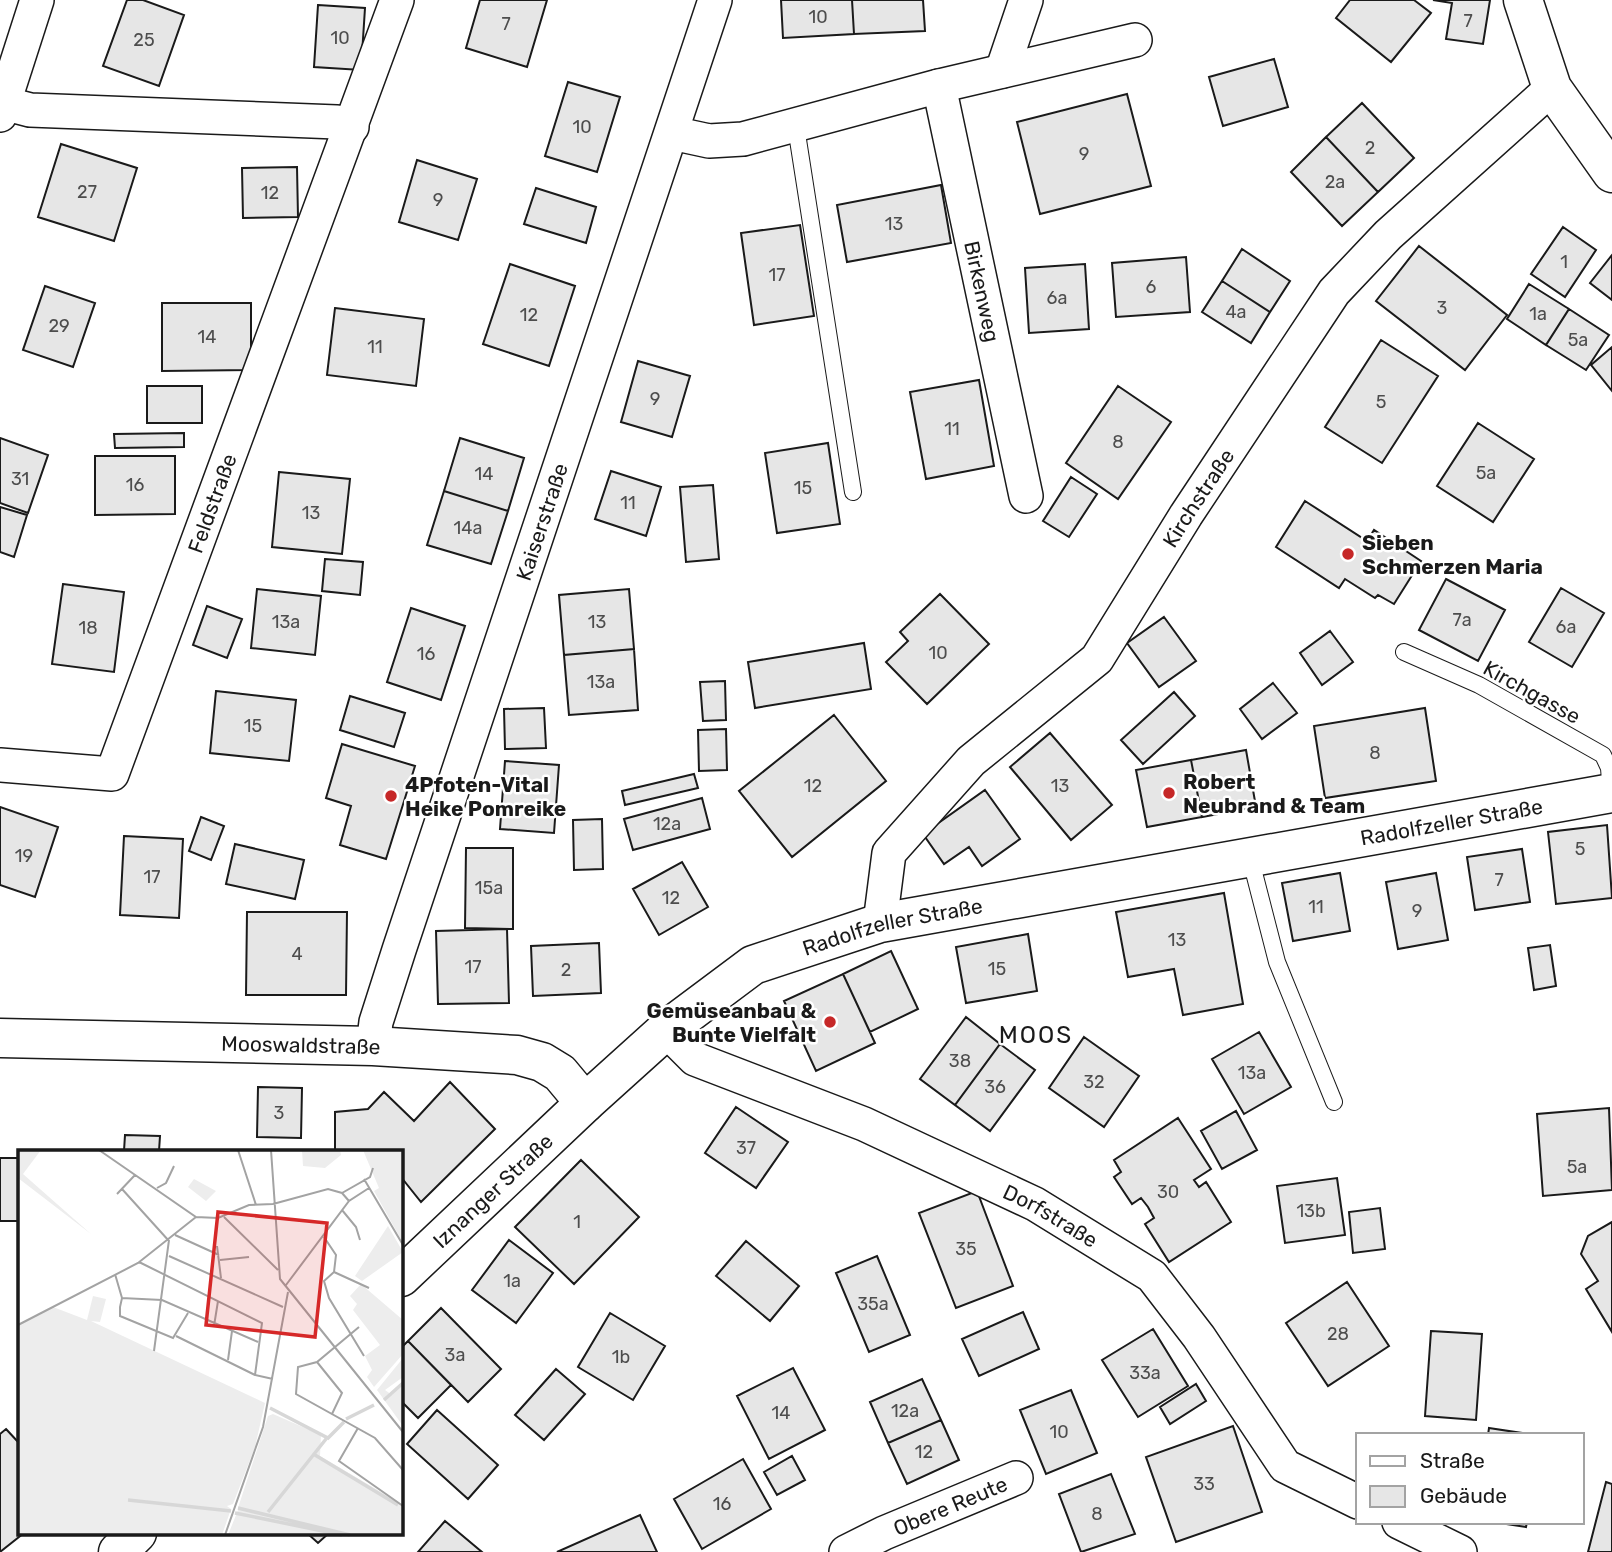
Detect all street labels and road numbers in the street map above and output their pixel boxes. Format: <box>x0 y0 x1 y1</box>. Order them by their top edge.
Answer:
street label: Birkenweg <box>960 239 1005 344</box>
street label: Kirchstraße <box>1157 444 1239 552</box>
street label: Feldstraße <box>182 450 241 556</box>
street label: Kaiserstraße <box>510 460 573 584</box>
street label: Kirchgasse <box>1479 655 1585 729</box>
street label: Radolfzeller Straße <box>1358 793 1545 850</box>
street label: Radolfzeller Straße <box>799 893 984 960</box>
street label: Mooswaldstraße <box>221 1030 381 1059</box>
street label: Iznanger Straße <box>428 1128 558 1253</box>
street label: Dorfstraße <box>999 1179 1103 1252</box>
street label: Obere Reute <box>889 1471 1011 1540</box>

